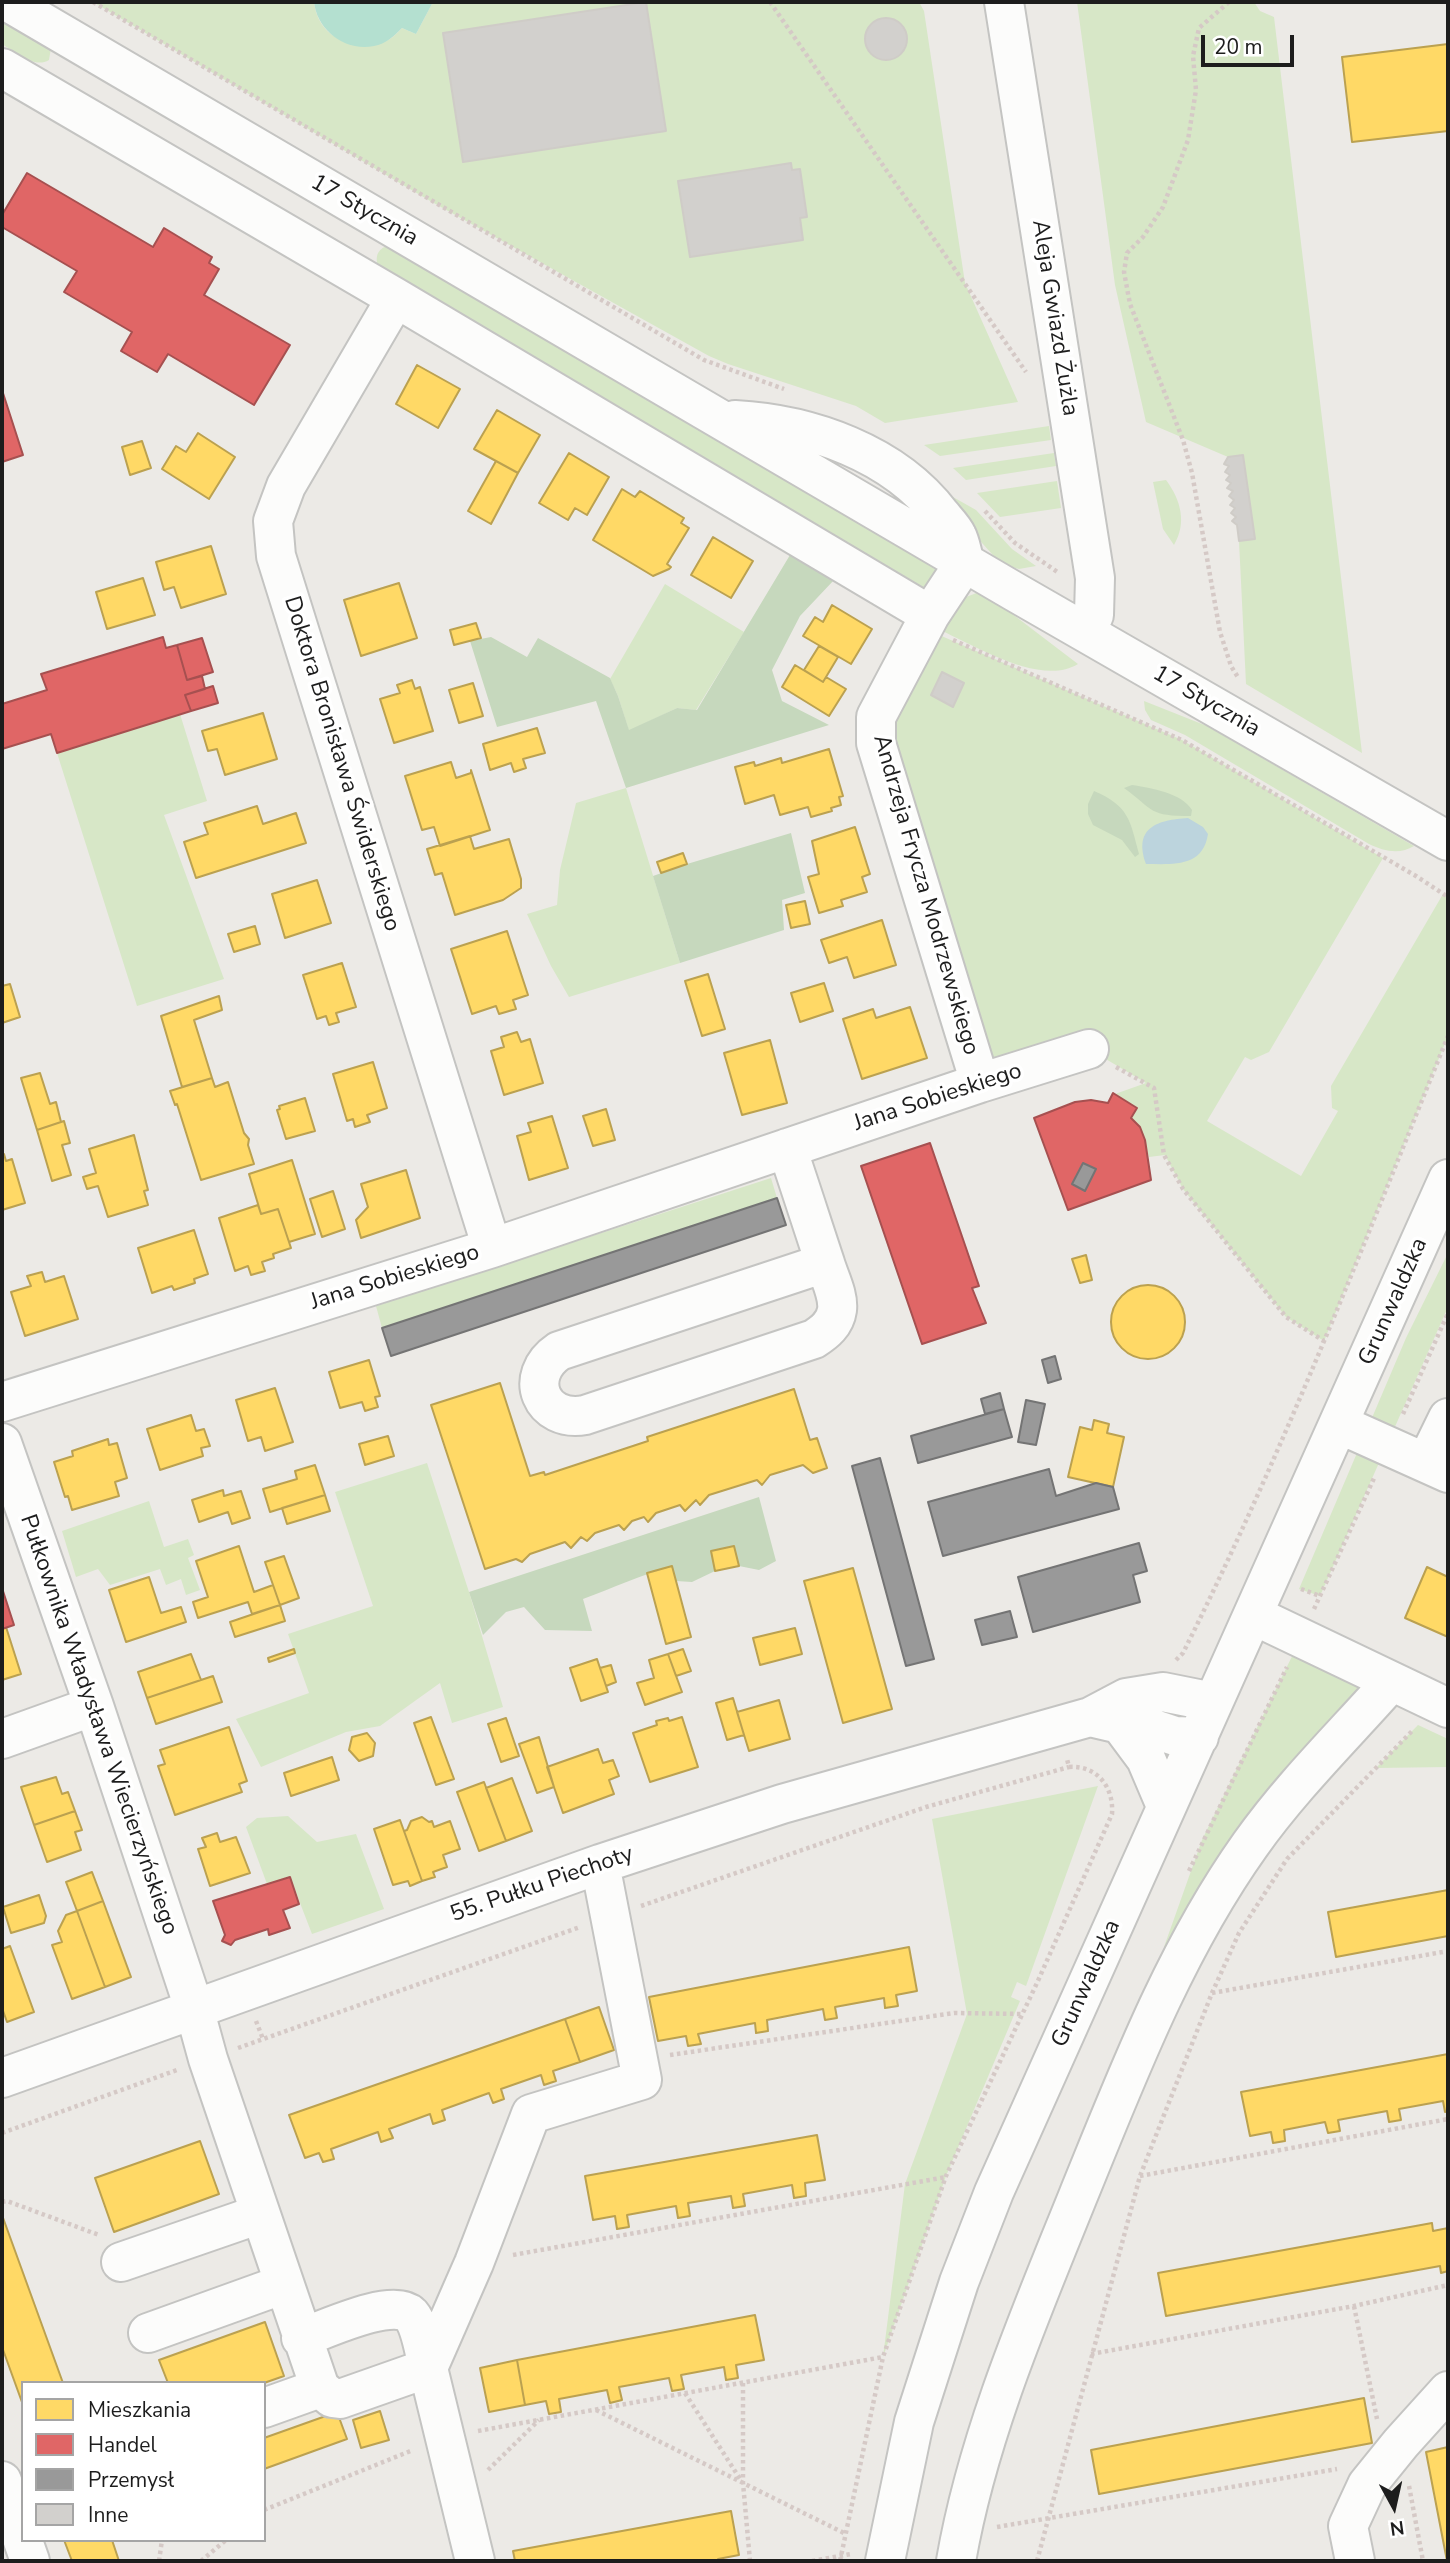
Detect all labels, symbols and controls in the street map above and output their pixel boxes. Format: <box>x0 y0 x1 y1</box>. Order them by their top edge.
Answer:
scale bar <box>1205 21 1298 65</box>
text: 20 m <box>1214 33 1263 61</box>
street label: 17 Stycznia <box>305 169 423 253</box>
street label: Aleja Gwiazd Żużla <box>1025 218 1083 418</box>
street label: Doktora Bronisława Świderskiego <box>277 593 405 935</box>
street label: 17 Stycznia <box>1147 660 1265 744</box>
street label: Andrzeja Frycza Modrzewskiego <box>866 732 984 1058</box>
street label: Jana Sobieskiego <box>850 1058 1026 1138</box>
street label: Grunwaldzka <box>1354 1234 1434 1370</box>
street label: Jana Sobieskiego <box>307 1239 483 1317</box>
street label: Pułkownika Władysława Wiecierzyńskiego <box>13 1511 183 1939</box>
street label: 55. Pułku Piechoty <box>447 1841 637 1929</box>
street label: Grunwaldzka <box>1047 1916 1127 2052</box>
legend <box>21 2381 266 2542</box>
text: Mieszkania <box>88 2396 191 2424</box>
text: Handel <box>88 2431 157 2459</box>
text: Przemysł <box>88 2466 174 2494</box>
north arrow <box>1359 2472 1429 2542</box>
text: Inne <box>88 2501 128 2529</box>
text: N <box>1388 2514 1406 2542</box>

